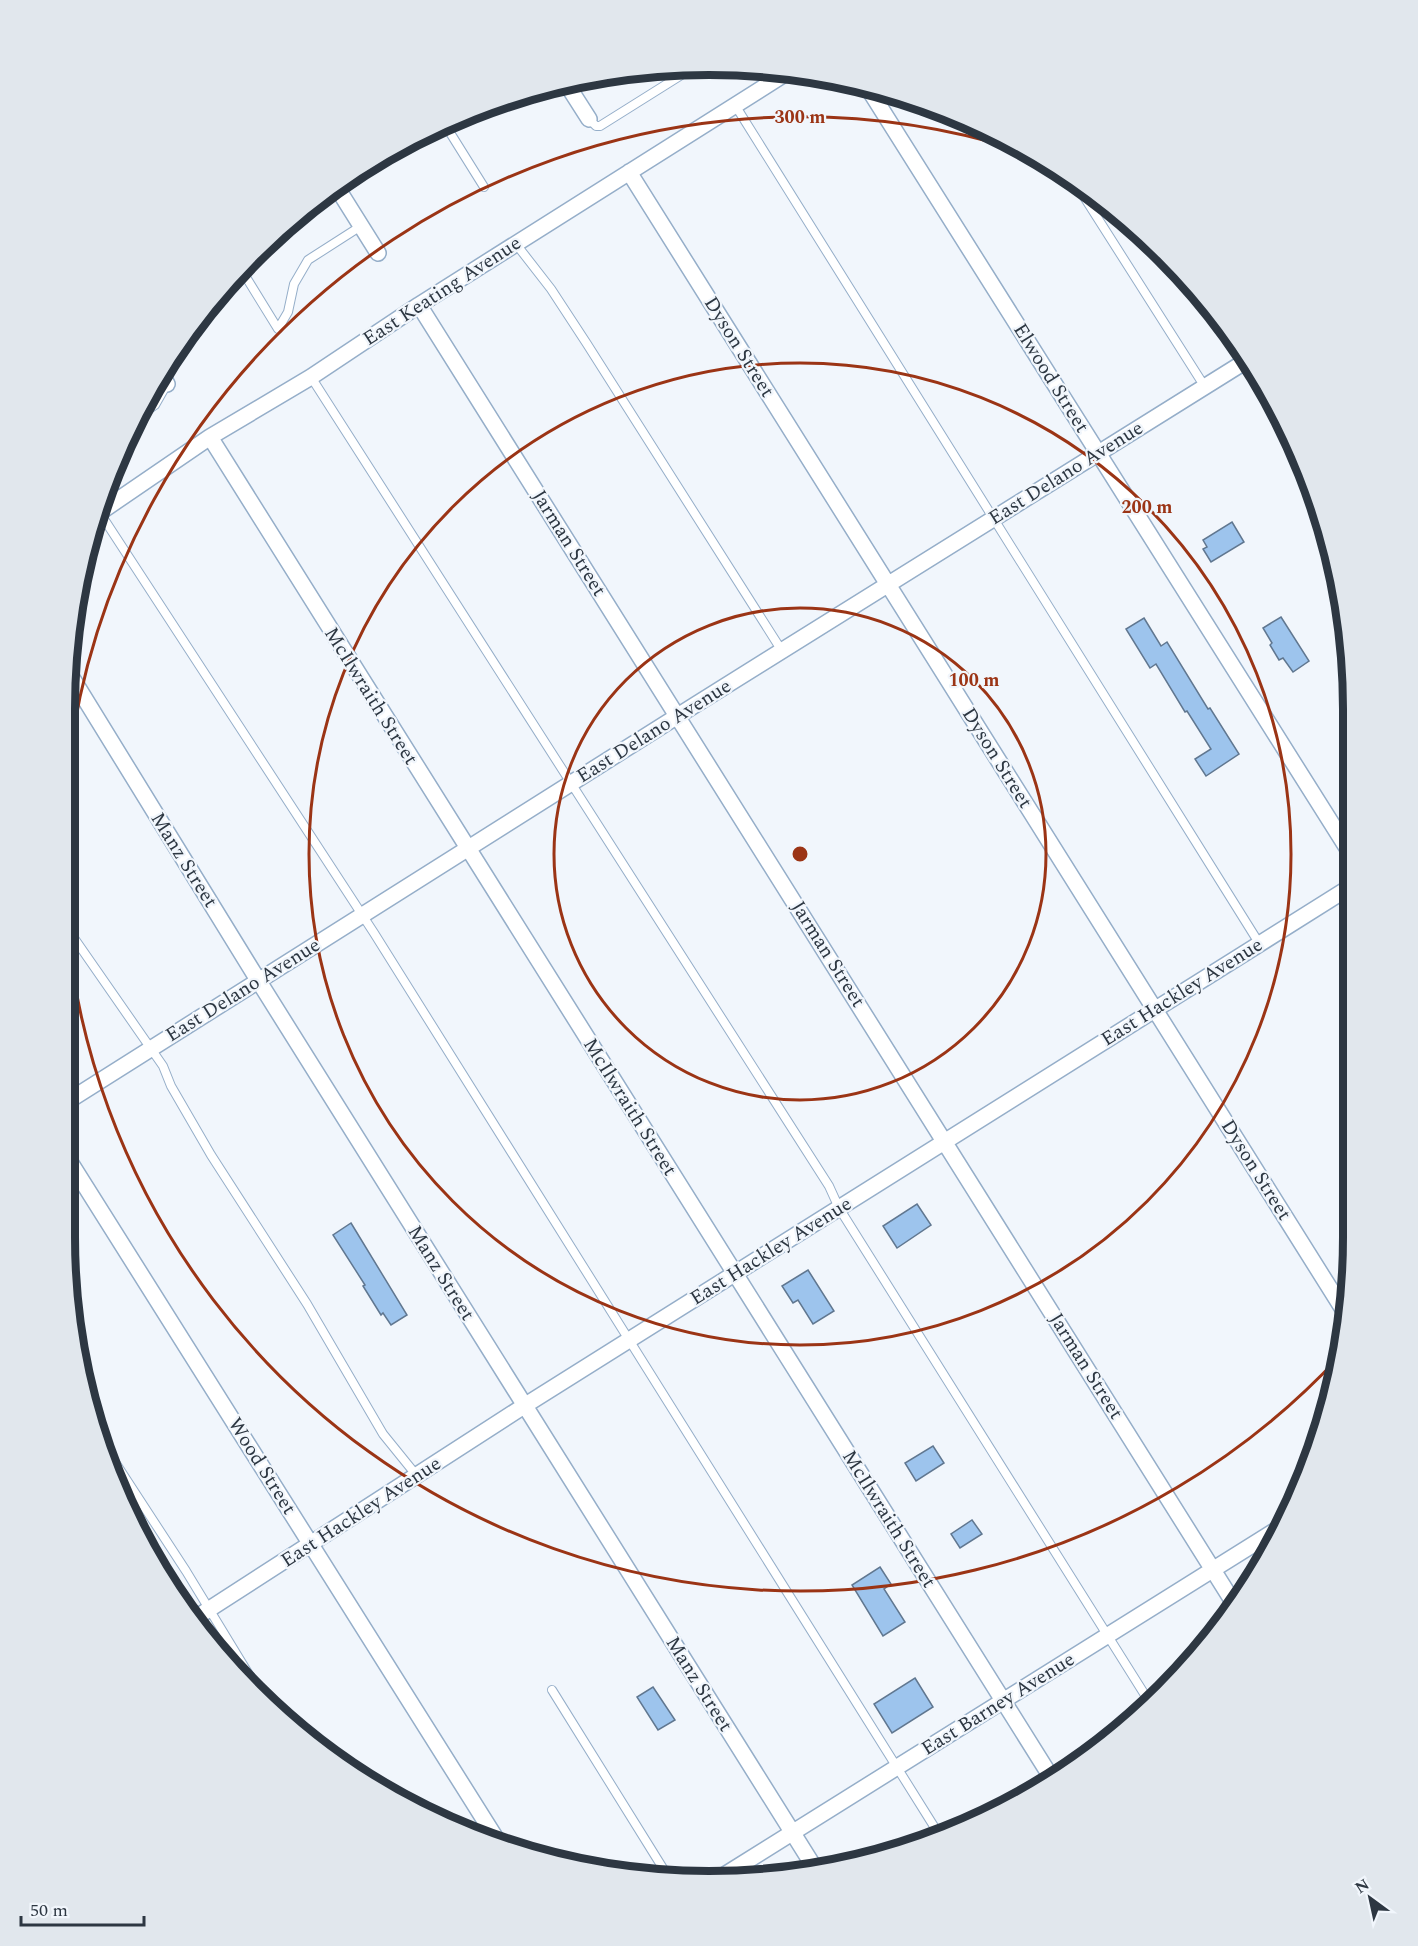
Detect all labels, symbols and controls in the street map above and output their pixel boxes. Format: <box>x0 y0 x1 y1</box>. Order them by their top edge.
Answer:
text: 300 m <box>774 104 826 131</box>
street label: East Keating Avenue <box>357 228 527 354</box>
street label: Dyson Street <box>696 291 782 403</box>
street label: Elwood Street <box>1005 317 1097 439</box>
street label: East Delano Avenue <box>983 413 1149 533</box>
street label: Jarman Street <box>524 484 614 602</box>
text: 200 m <box>1121 494 1173 521</box>
street label: McIlwraith Street <box>316 621 426 771</box>
text: 100 m <box>948 667 1000 694</box>
street label: East Delano Avenue <box>571 671 737 791</box>
street label: Dyson Street <box>954 702 1040 814</box>
street label: Manz Street <box>143 806 225 914</box>
centre of rings <box>790 844 810 864</box>
street label: Jarman Street <box>783 895 873 1013</box>
street label: East Delano Avenue <box>160 930 326 1050</box>
street label: East Hackley Avenue <box>1095 930 1269 1054</box>
street label: McIlwraith Street <box>575 1032 685 1182</box>
street label: Dyson Street <box>1213 1114 1299 1226</box>
street label: East Hackley Avenue <box>684 1189 858 1313</box>
street label: Manz Street <box>400 1219 482 1327</box>
street label: Jarman Street <box>1041 1307 1131 1425</box>
street label: Wood Street <box>220 1412 304 1520</box>
street label: McIlwraith Street <box>834 1444 944 1594</box>
street label: East Hackley Avenue <box>275 1449 447 1575</box>
street label: Manz Street <box>658 1630 740 1738</box>
street label: East Barney Avenue <box>915 1645 1081 1763</box>
north arrow <box>1340 1868 1400 1928</box>
text: N <box>1350 1873 1374 1900</box>
scale bar <box>21 1889 144 1927</box>
text: 50 m <box>30 1897 68 1924</box>

